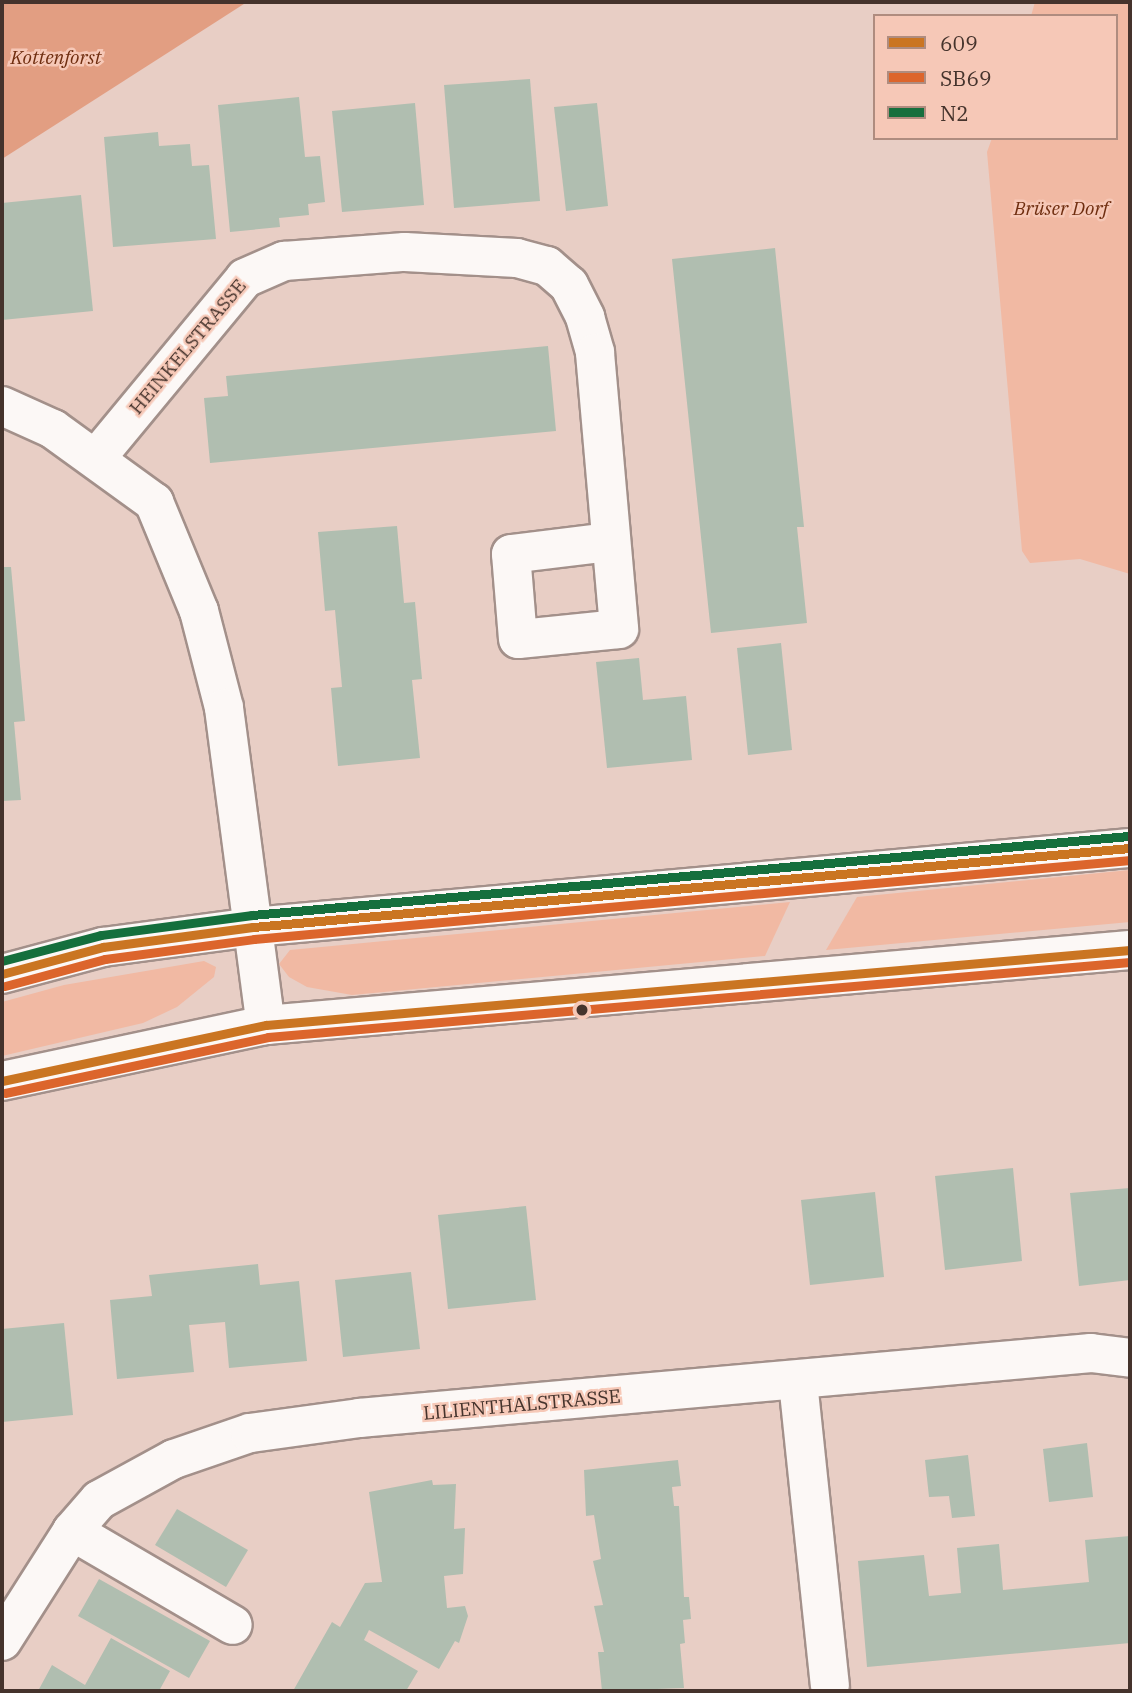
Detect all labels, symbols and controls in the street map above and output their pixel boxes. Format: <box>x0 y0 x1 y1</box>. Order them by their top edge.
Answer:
legend <box>873 14 1118 140</box>
text: 609 <box>940 29 978 57</box>
park label: Kottenforst <box>11 47 101 69</box>
text: SB69 <box>940 64 992 92</box>
text: N2 <box>940 99 969 127</box>
park label: Brüser Dorf <box>1014 198 1108 220</box>
street label: HEINKELSTRASSE <box>125 275 251 419</box>
unlabelled marker <box>575 1003 589 1017</box>
street label: LILIENTHALSTRASSE <box>422 1385 622 1425</box>

